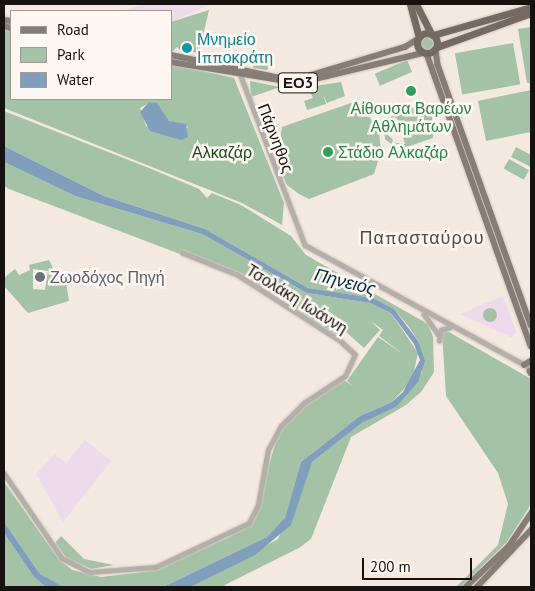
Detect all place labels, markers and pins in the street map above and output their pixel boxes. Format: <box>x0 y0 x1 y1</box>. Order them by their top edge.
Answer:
place label: Μνημείο Ιπποκράτη <box>197 29 273 67</box>
marker: Μνημείο Ιπποκράτη <box>181 42 193 54</box>
marker: Αίθουσα Βαρέων Αθλημάτων <box>405 85 417 97</box>
place label: Αίθουσα Βαρέων Αθλημάτων <box>351 98 471 136</box>
place label: Στάδιο Αλκαζάρ <box>338 142 448 162</box>
marker: Στάδιο Αλκαζάρ <box>322 146 334 158</box>
place label: Ζωοδόχος Πηγή <box>50 267 165 287</box>
marker: Ζωοδόχος Πηγή <box>34 271 46 283</box>

